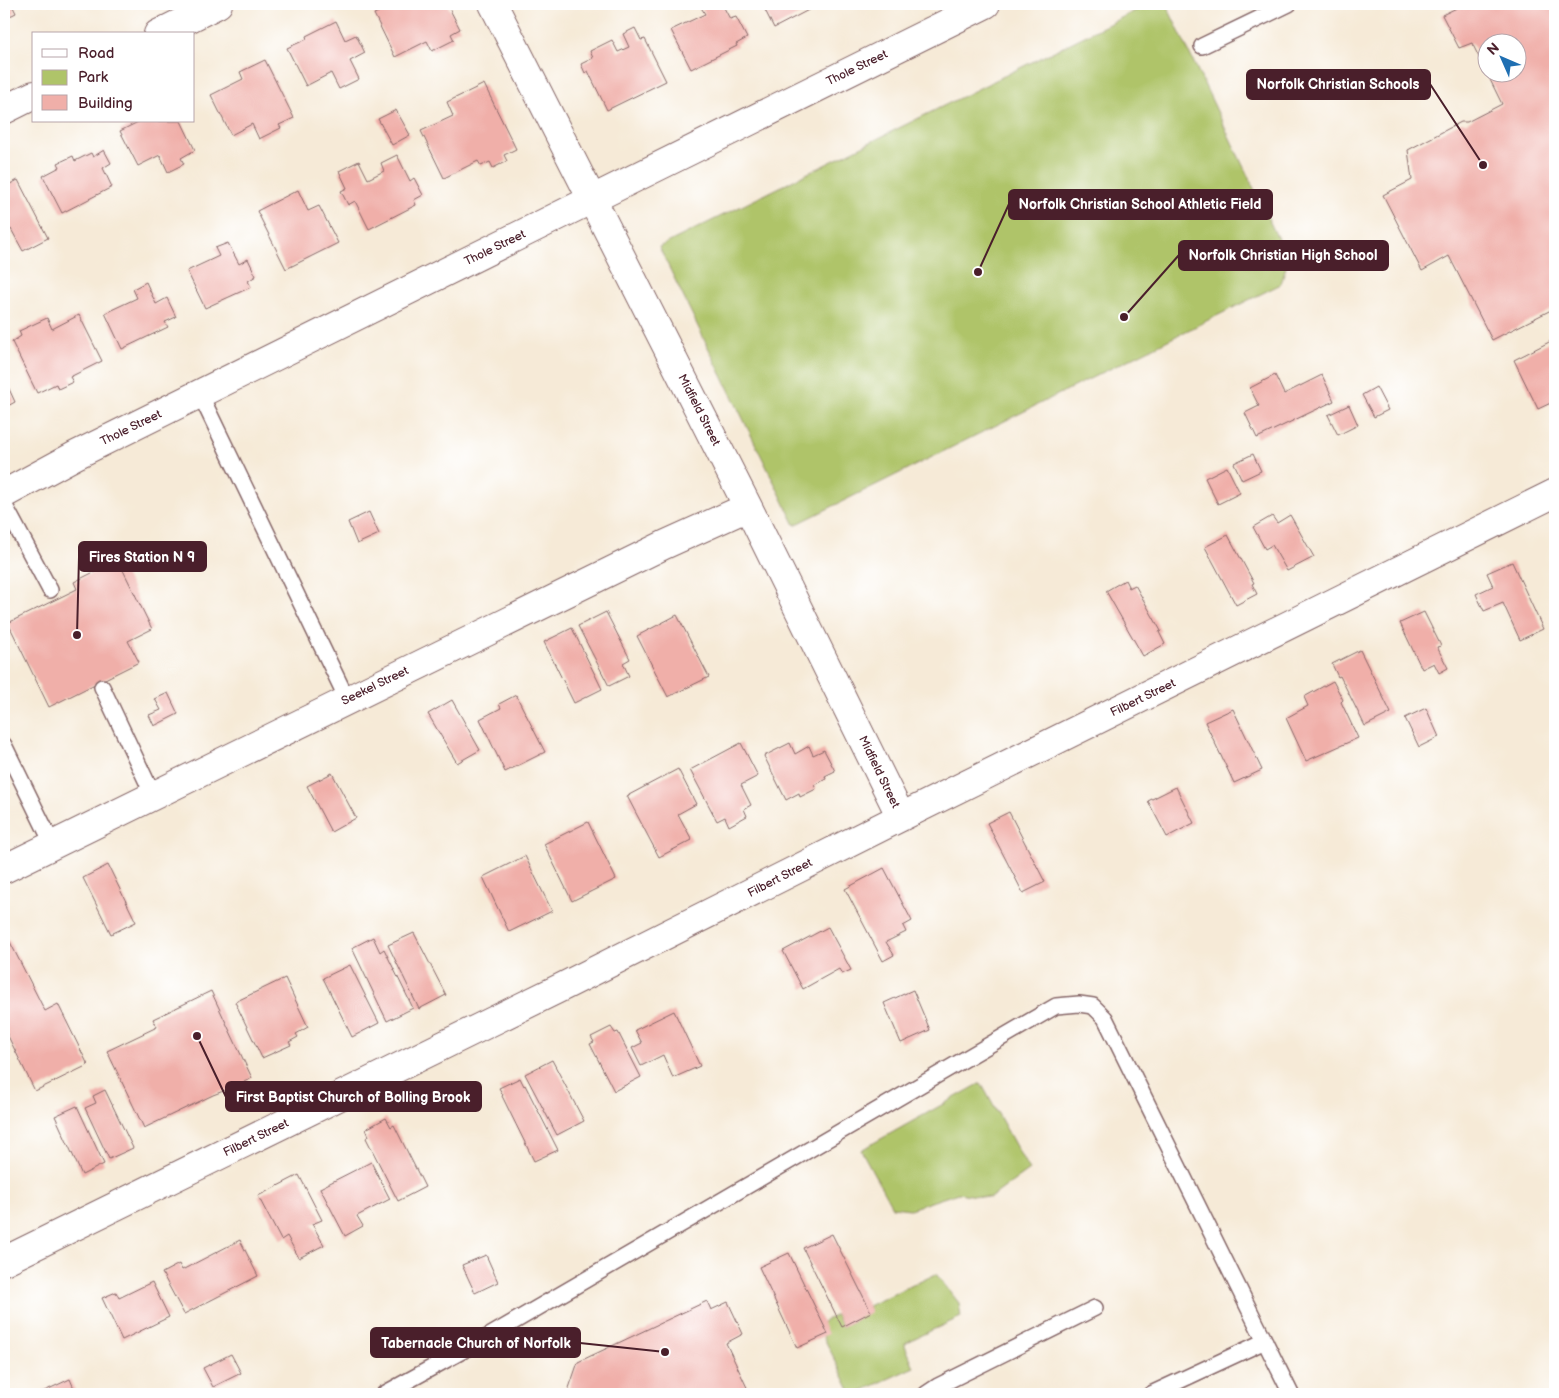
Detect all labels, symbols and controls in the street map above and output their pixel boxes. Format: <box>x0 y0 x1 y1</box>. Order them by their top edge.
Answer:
legend <box>32 32 195 122</box>
north arrow <box>1476 32 1526 82</box>
text: N <box>1483 39 1503 59</box>
text: Road <box>78 44 114 63</box>
street label: Thole Street <box>824 47 890 89</box>
text: Park <box>78 68 109 87</box>
callout: Norfolk Christian Schools <box>1247 70 1430 99</box>
text: Norfolk Christian Schools <box>1257 76 1420 93</box>
text: Building <box>78 94 133 113</box>
callout: Norfolk Christian School Athletic Field <box>1009 190 1272 219</box>
text: Norfolk Christian School Athletic Field <box>1018 196 1262 213</box>
street label: Thole Street <box>462 227 528 269</box>
callout: Norfolk Christian High School <box>1179 241 1388 270</box>
text: Norfolk Christian High School <box>1188 247 1378 264</box>
street label: Midfield Street <box>675 372 724 449</box>
street label: Thole Street <box>98 407 164 449</box>
callout: Fires Station N 9 <box>79 542 206 571</box>
text: Fires Station N 9 <box>89 549 195 566</box>
street label: Seekel Street <box>339 663 411 709</box>
street label: Filbert Street <box>1108 676 1178 720</box>
street label: Midfield Street <box>855 733 903 811</box>
street label: Filbert Street <box>745 855 815 901</box>
callout: First Baptist Church of Bolling Brook <box>226 1082 481 1111</box>
text: First Baptist Church of Bolling Brook <box>236 1089 471 1106</box>
street label: Filbert Street <box>221 1116 291 1160</box>
callout: Tabernacle Church of Norfolk <box>371 1328 580 1357</box>
text: Tabernacle Church of Norfolk <box>381 1335 571 1352</box>

